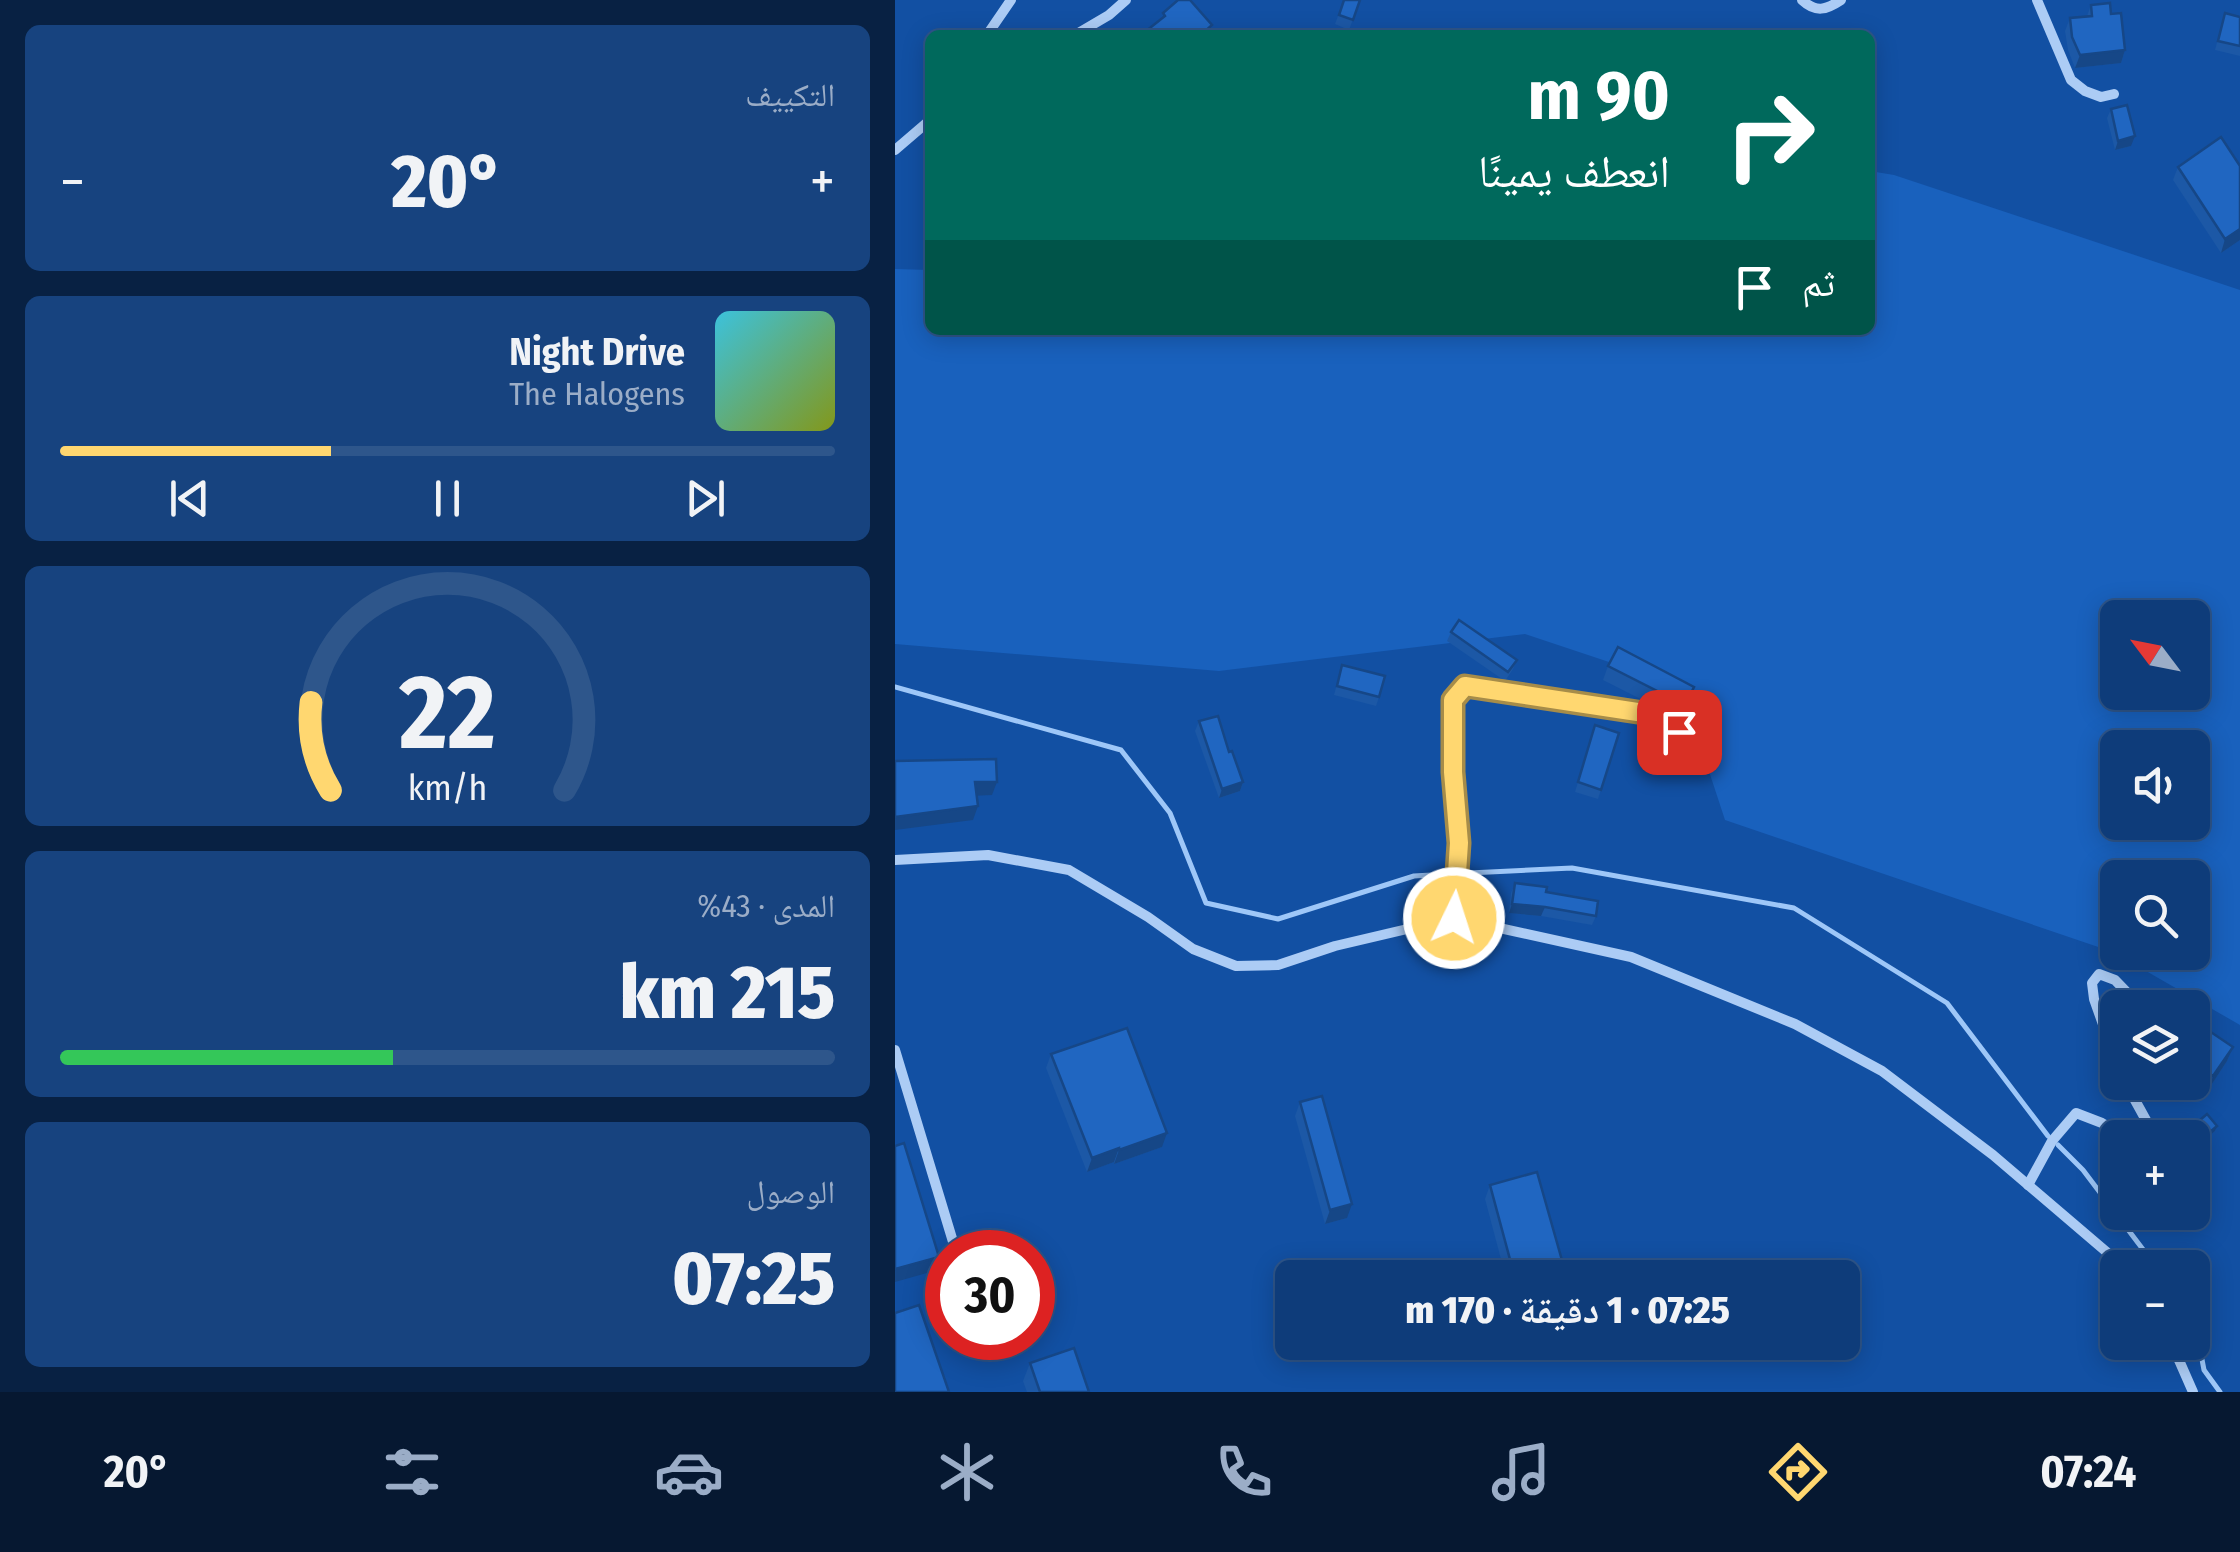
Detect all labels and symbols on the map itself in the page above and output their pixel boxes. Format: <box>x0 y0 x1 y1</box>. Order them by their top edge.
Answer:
north arrow <box>2100 600 2210 710</box>
pin <box>1637 690 1722 775</box>
position arrow <box>1402 866 1506 970</box>
speed limit sign: 30 <box>925 1230 1055 1360</box>

